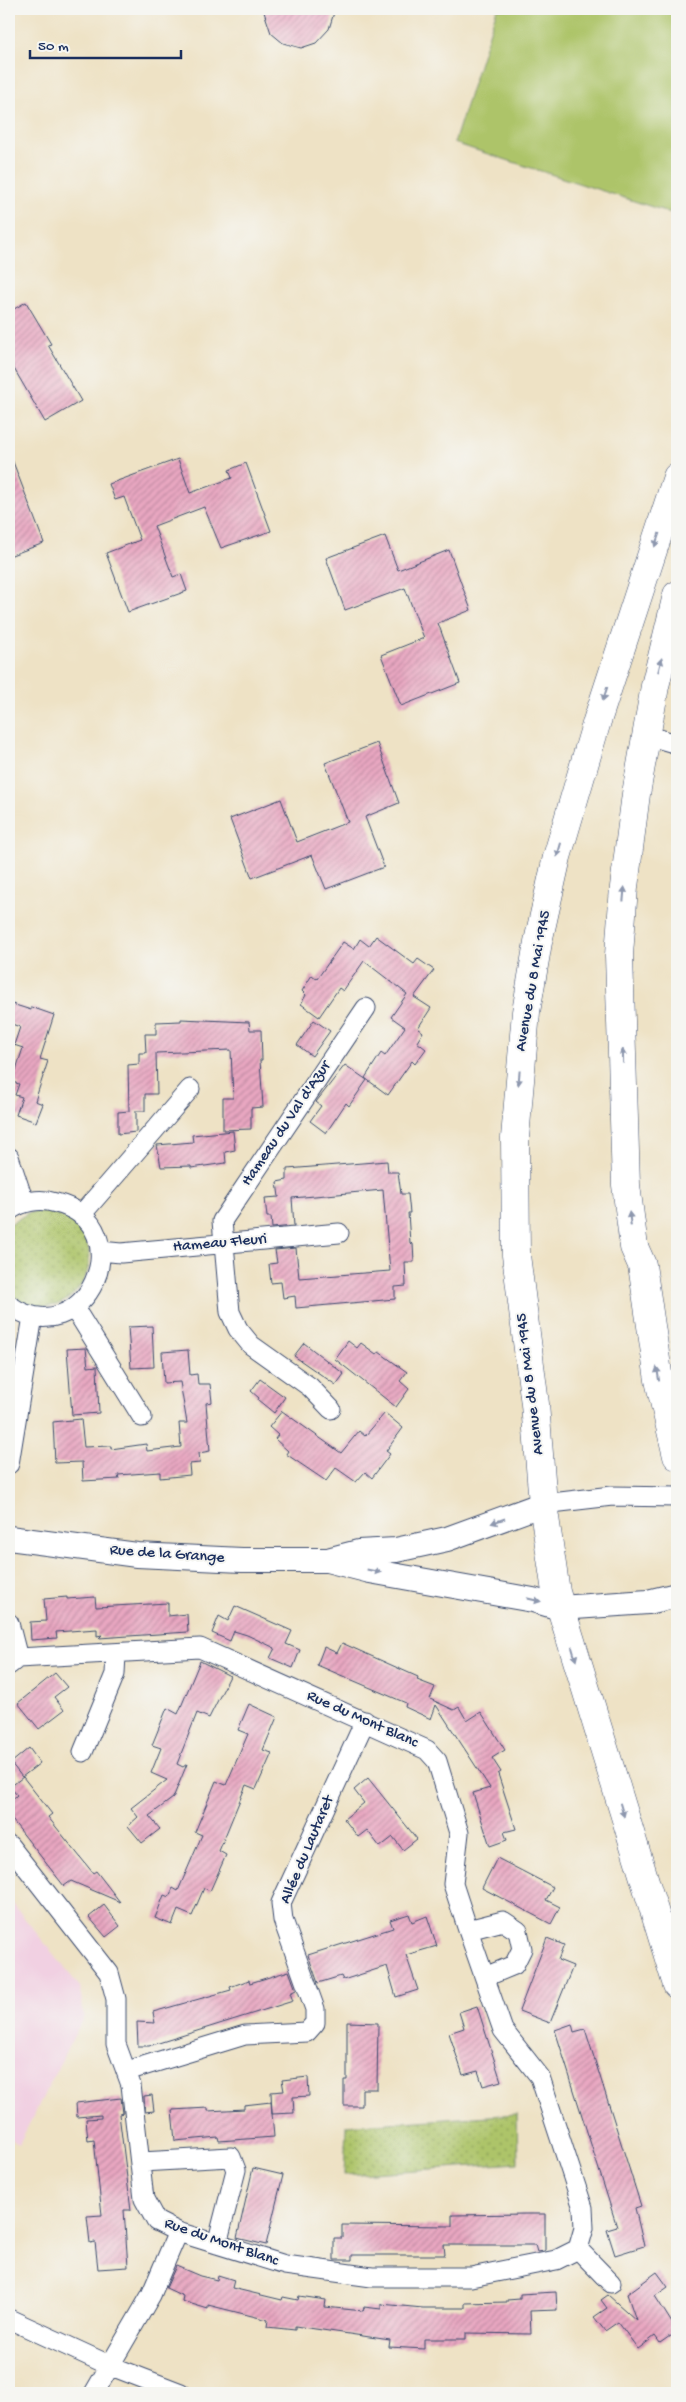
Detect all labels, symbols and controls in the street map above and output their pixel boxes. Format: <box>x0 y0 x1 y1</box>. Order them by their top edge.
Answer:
scale bar <box>30 28 181 60</box>
text: 50 m <box>38 38 69 56</box>
one-way arrow <box>653 532 660 547</box>
one-way arrow <box>656 657 664 672</box>
one-way arrow <box>601 686 609 701</box>
one-way arrow <box>555 842 563 857</box>
one-way arrow <box>620 886 628 902</box>
street label: Avenue du 8 Mai 1945 <box>512 909 556 1053</box>
one-way arrow <box>618 1048 626 1064</box>
street label: Hameau du Val d'Azur <box>238 1057 337 1190</box>
one-way arrow <box>515 1071 523 1087</box>
one-way arrow <box>626 1210 634 1226</box>
street label: Hameau Fleuri <box>172 1230 268 1258</box>
street label: Avenue du 8 Mai 1945 <box>513 1312 549 1456</box>
one-way arrow <box>654 1366 662 1382</box>
one-way arrow <box>490 1518 505 1525</box>
street label: Rue de la Grange <box>109 1542 226 1569</box>
one-way arrow <box>366 1568 382 1576</box>
one-way arrow <box>526 1597 542 1605</box>
one-way arrow <box>571 1647 578 1662</box>
street label: Rue du Mont Blanc <box>304 1687 421 1753</box>
street label: Allée du Lautaret <box>277 1792 340 1907</box>
one-way arrow <box>618 1802 626 1817</box>
street label: Rue du Mont Blanc <box>161 2215 281 2272</box>

